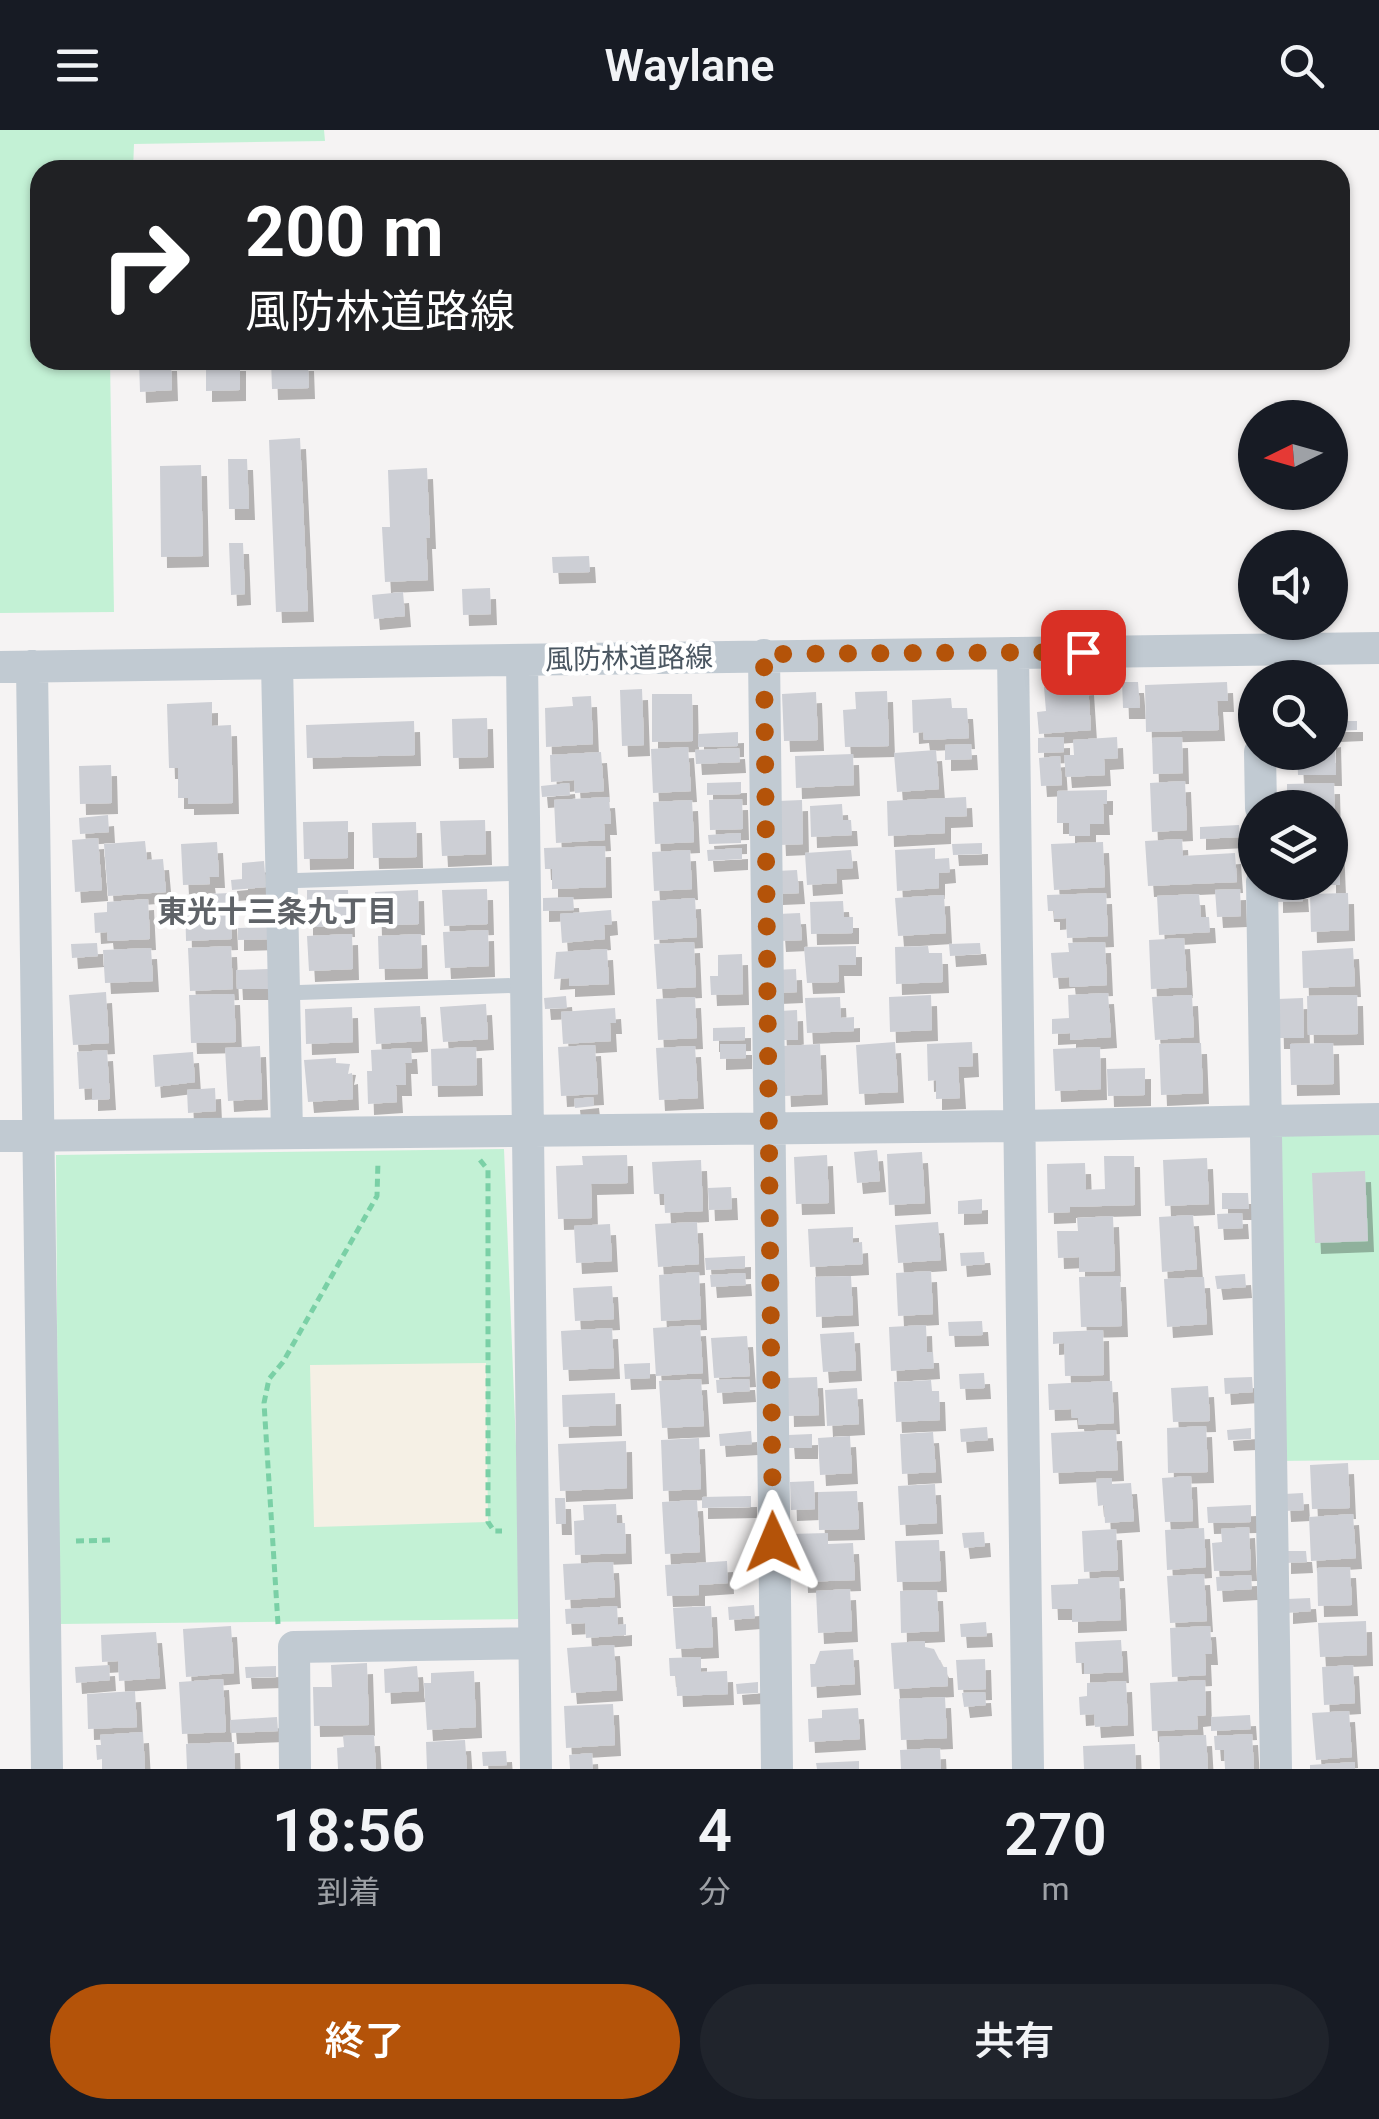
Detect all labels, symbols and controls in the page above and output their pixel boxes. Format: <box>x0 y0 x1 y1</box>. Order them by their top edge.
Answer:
icon: menu <box>50 38 105 93</box>
icon: search <box>1274 38 1329 93</box>
text: Waylane <box>604 39 775 92</box>
text: 200 m <box>245 191 444 273</box>
icon: right <box>80 200 210 330</box>
text: 風防林道路線 <box>245 285 515 338</box>
north arrow <box>1238 400 1348 510</box>
map controls <box>1238 400 1348 900</box>
button: sound <box>1238 530 1348 640</box>
pin <box>1041 610 1126 695</box>
icon: arrive <box>1056 625 1111 680</box>
street label: 風防林道路線 <box>545 641 713 676</box>
button: search <box>1238 660 1348 770</box>
button: layers <box>1238 790 1348 900</box>
district label: 東光十三条九丁目 <box>157 894 397 929</box>
position arrow <box>721 1490 825 1594</box>
text: 18:56 <box>272 1795 426 1866</box>
text: 4 <box>698 1795 732 1866</box>
text: 270 <box>1004 1799 1107 1870</box>
text: m <box>1041 1870 1069 1908</box>
text: 到着 <box>317 1873 381 1911</box>
text: 分 <box>699 1873 731 1911</box>
button: 終了 <box>50 1984 680 2099</box>
button: 共有 <box>700 1984 1329 2099</box>

